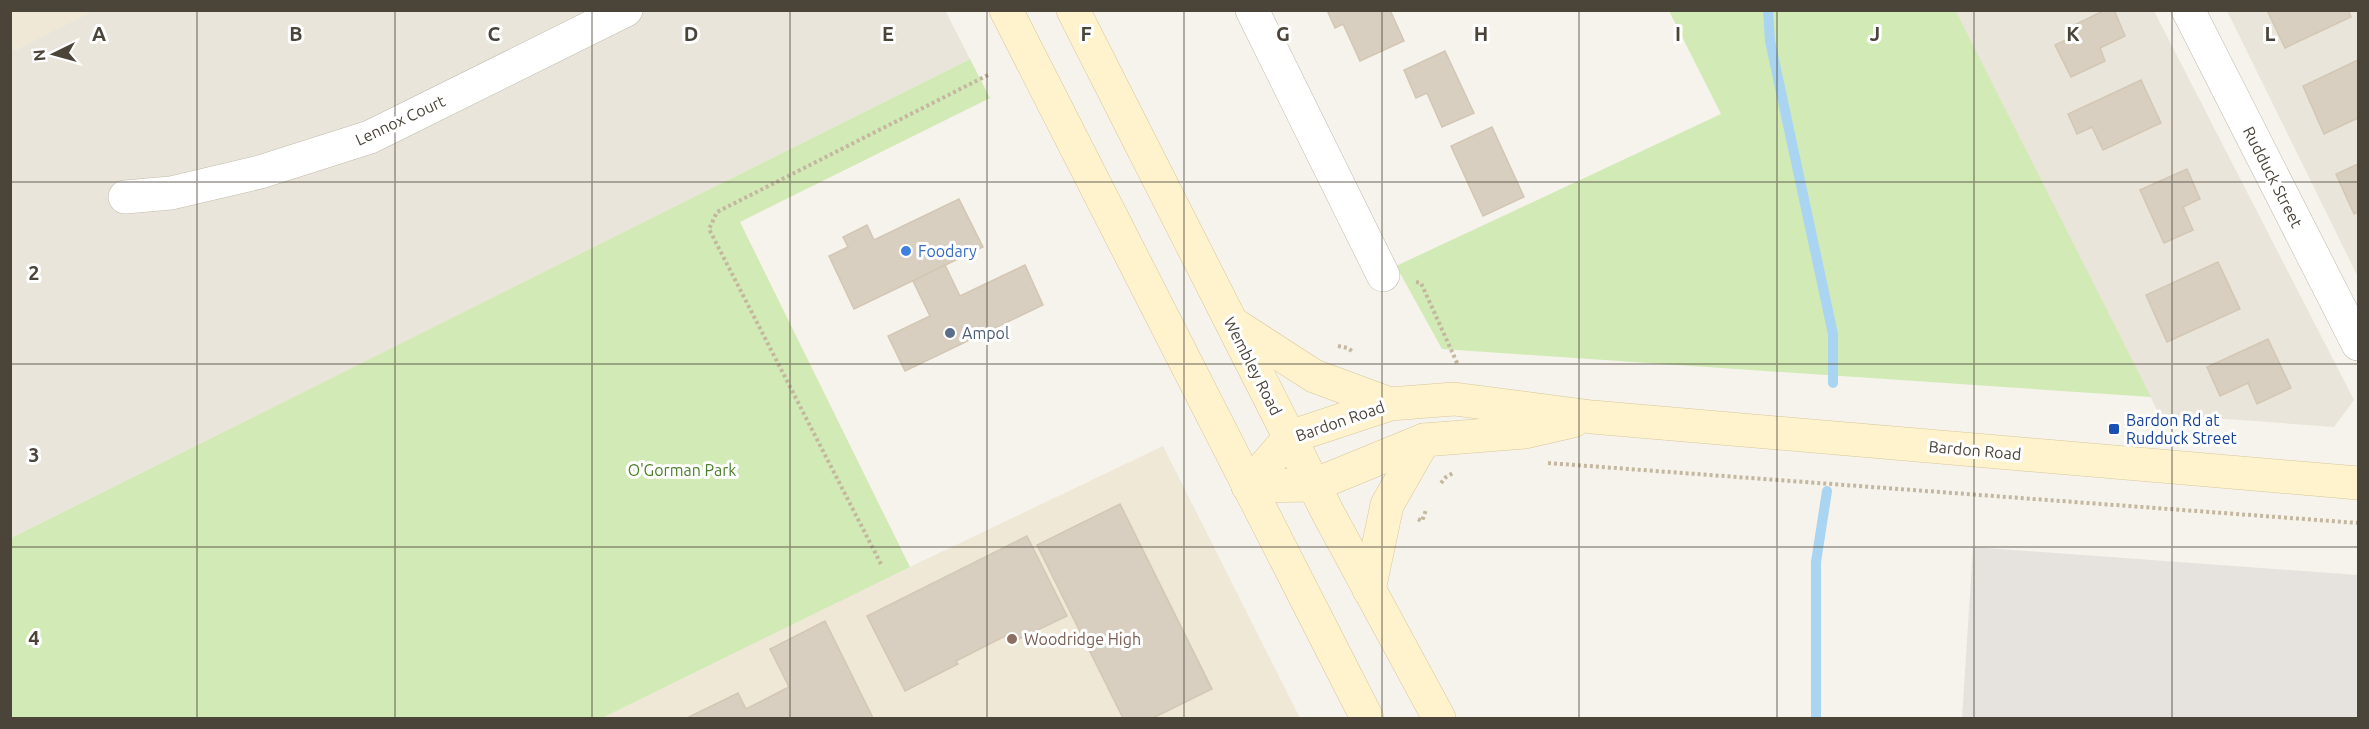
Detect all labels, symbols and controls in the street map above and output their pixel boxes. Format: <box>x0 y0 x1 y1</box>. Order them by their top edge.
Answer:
text: A <box>92 22 106 45</box>
text: B <box>289 22 303 45</box>
text: C <box>488 22 501 45</box>
text: D <box>684 22 698 45</box>
text: E <box>882 22 894 45</box>
text: F <box>1080 22 1092 45</box>
text: G <box>1276 22 1290 45</box>
text: H <box>1474 22 1488 45</box>
text: I <box>1675 22 1681 45</box>
text: J <box>1870 22 1880 45</box>
text: K <box>2066 22 2080 45</box>
text: L <box>2265 22 2276 45</box>
north arrow <box>24 24 84 84</box>
text: N <box>30 49 49 62</box>
street label: Lennox Court <box>352 91 448 149</box>
street label: Rudduck Street <box>2240 124 2306 231</box>
place label: Foodary <box>918 242 977 260</box>
marker: Foodary <box>899 244 913 258</box>
text: 2 <box>28 261 40 284</box>
street label: Wembley Road <box>1221 314 1285 418</box>
place label: Ampol <box>962 324 1009 342</box>
marker: Ampol <box>943 326 957 340</box>
street label: Bardon Road <box>1293 397 1387 445</box>
place label: Bardon Rd at Rudduck Street <box>2126 411 2238 447</box>
marker: Bardon Rd at Rudduck Street <box>2107 422 2121 436</box>
street label: Bardon Road <box>1928 437 2022 463</box>
text: 3 <box>28 443 40 466</box>
park label: O'Gorman Park <box>628 461 736 479</box>
text: 4 <box>28 626 40 649</box>
place label: Woodridge High <box>1024 630 1141 648</box>
marker: Woodridge High <box>1005 632 1019 646</box>

